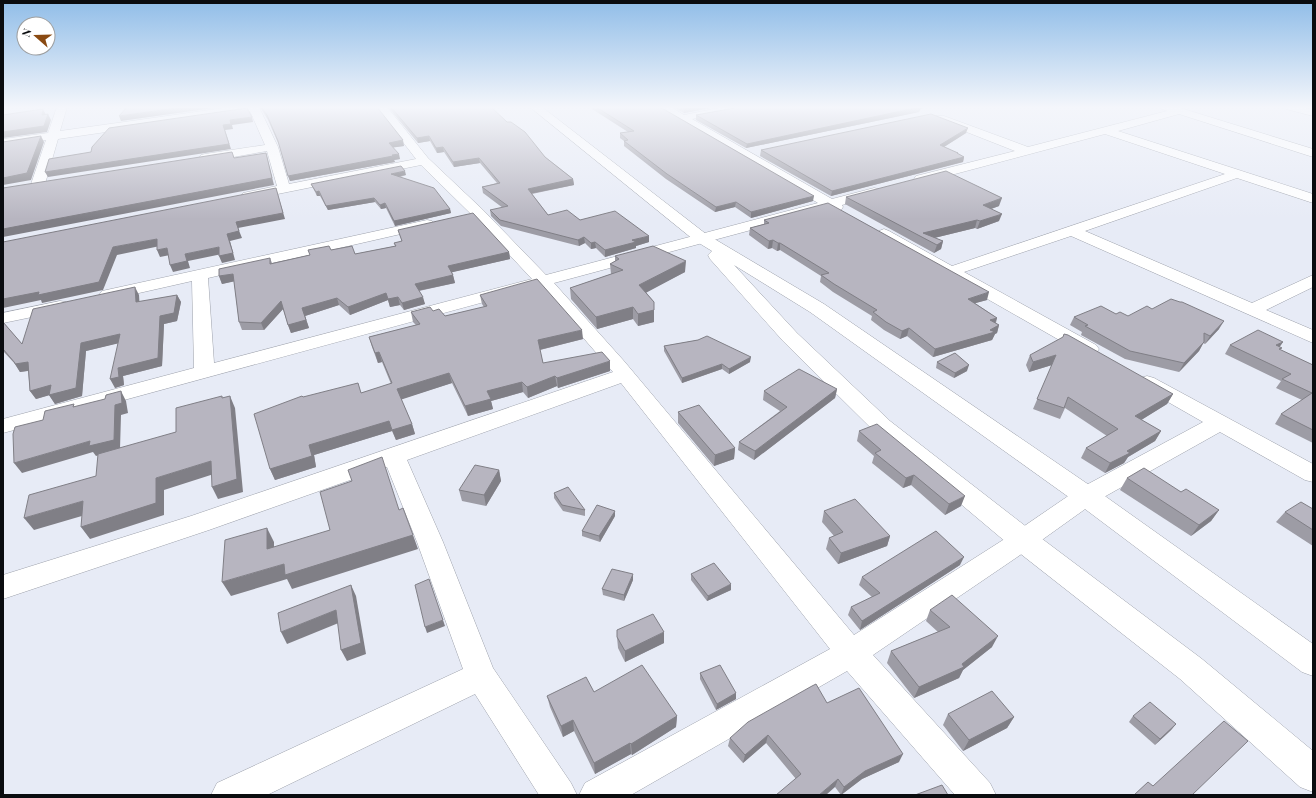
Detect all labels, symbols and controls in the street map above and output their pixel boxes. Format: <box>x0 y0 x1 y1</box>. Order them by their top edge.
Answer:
north arrow <box>16 16 56 56</box>
text: N <box>18 26 35 39</box>

